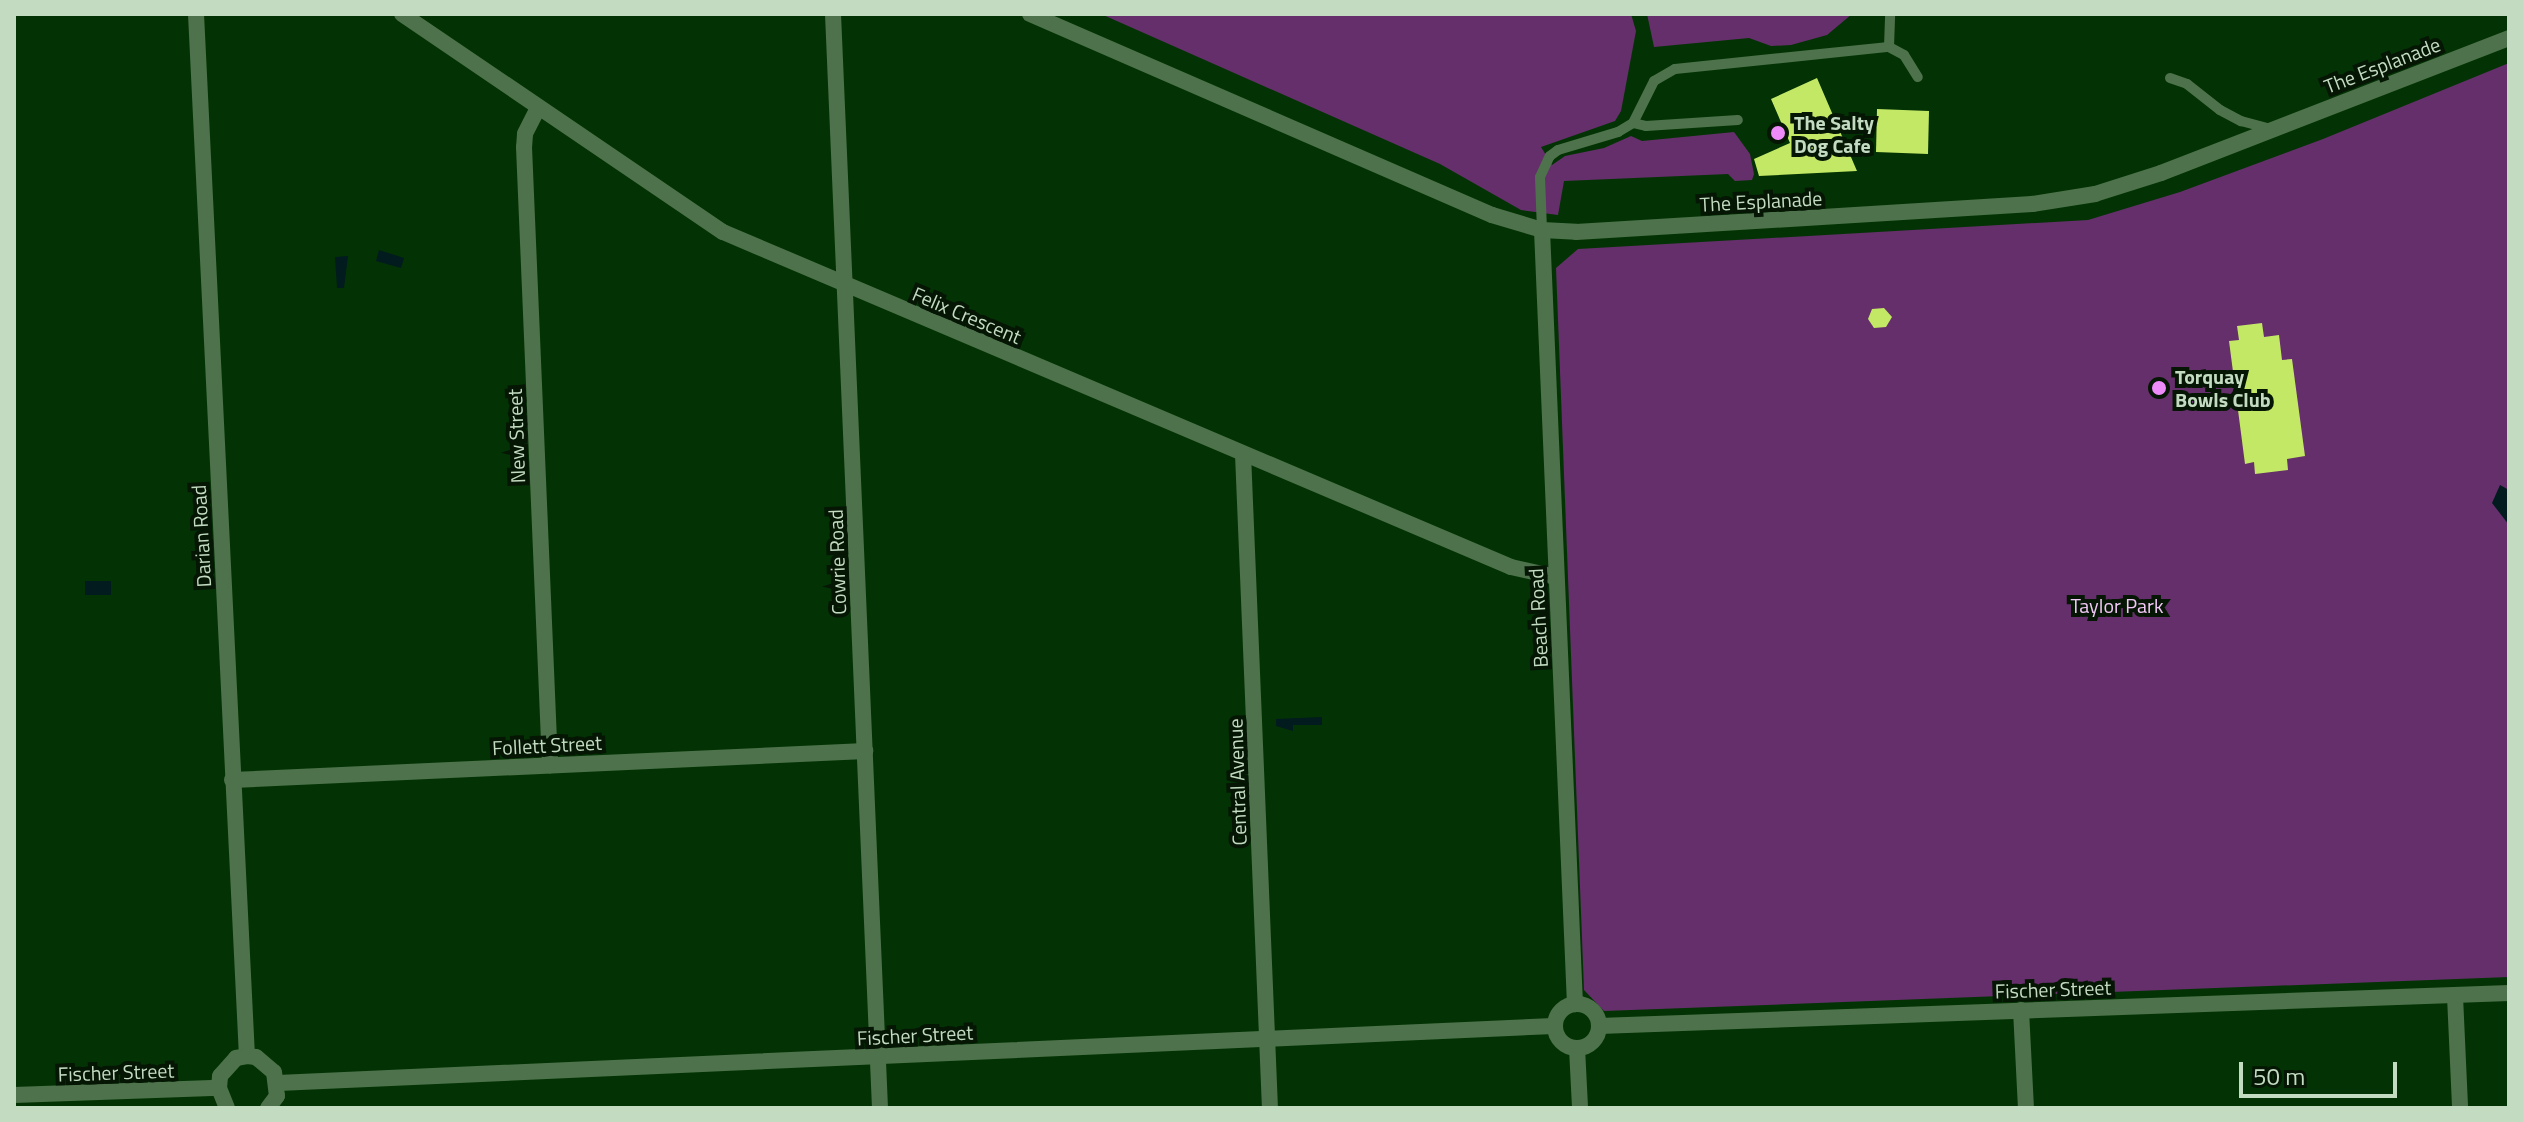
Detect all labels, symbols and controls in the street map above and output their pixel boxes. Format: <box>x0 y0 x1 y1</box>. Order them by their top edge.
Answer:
street label: The Esplanade <box>2320 32 2444 98</box>
place label: The Salty Dog Cafe <box>1794 110 1874 157</box>
marker: The Salty Dog Cafe <box>1769 124 1787 142</box>
street label: The Esplanade <box>1699 186 1823 216</box>
street label: Felix Crescent <box>909 281 1025 349</box>
place label: Torquay Bowls Club <box>2175 364 2271 411</box>
marker: Torquay Bowls Club <box>2150 379 2168 397</box>
street label: New Street <box>502 388 530 484</box>
street label: Darian Road <box>186 484 216 588</box>
street label: Cowrie Road <box>823 509 851 615</box>
street label: Beach Road <box>1523 568 1553 668</box>
park label: Taylor Park <box>2070 593 2164 617</box>
street label: Central Avenue <box>1223 718 1251 846</box>
street label: Follett Street <box>491 730 603 760</box>
street label: Fischer Street <box>1994 975 2112 1003</box>
street label: Fischer Street <box>856 1020 974 1050</box>
scale bar <box>2243 1046 2401 1096</box>
street label: Fischer Street <box>57 1058 175 1086</box>
text: 50 m <box>2253 1058 2305 1094</box>

